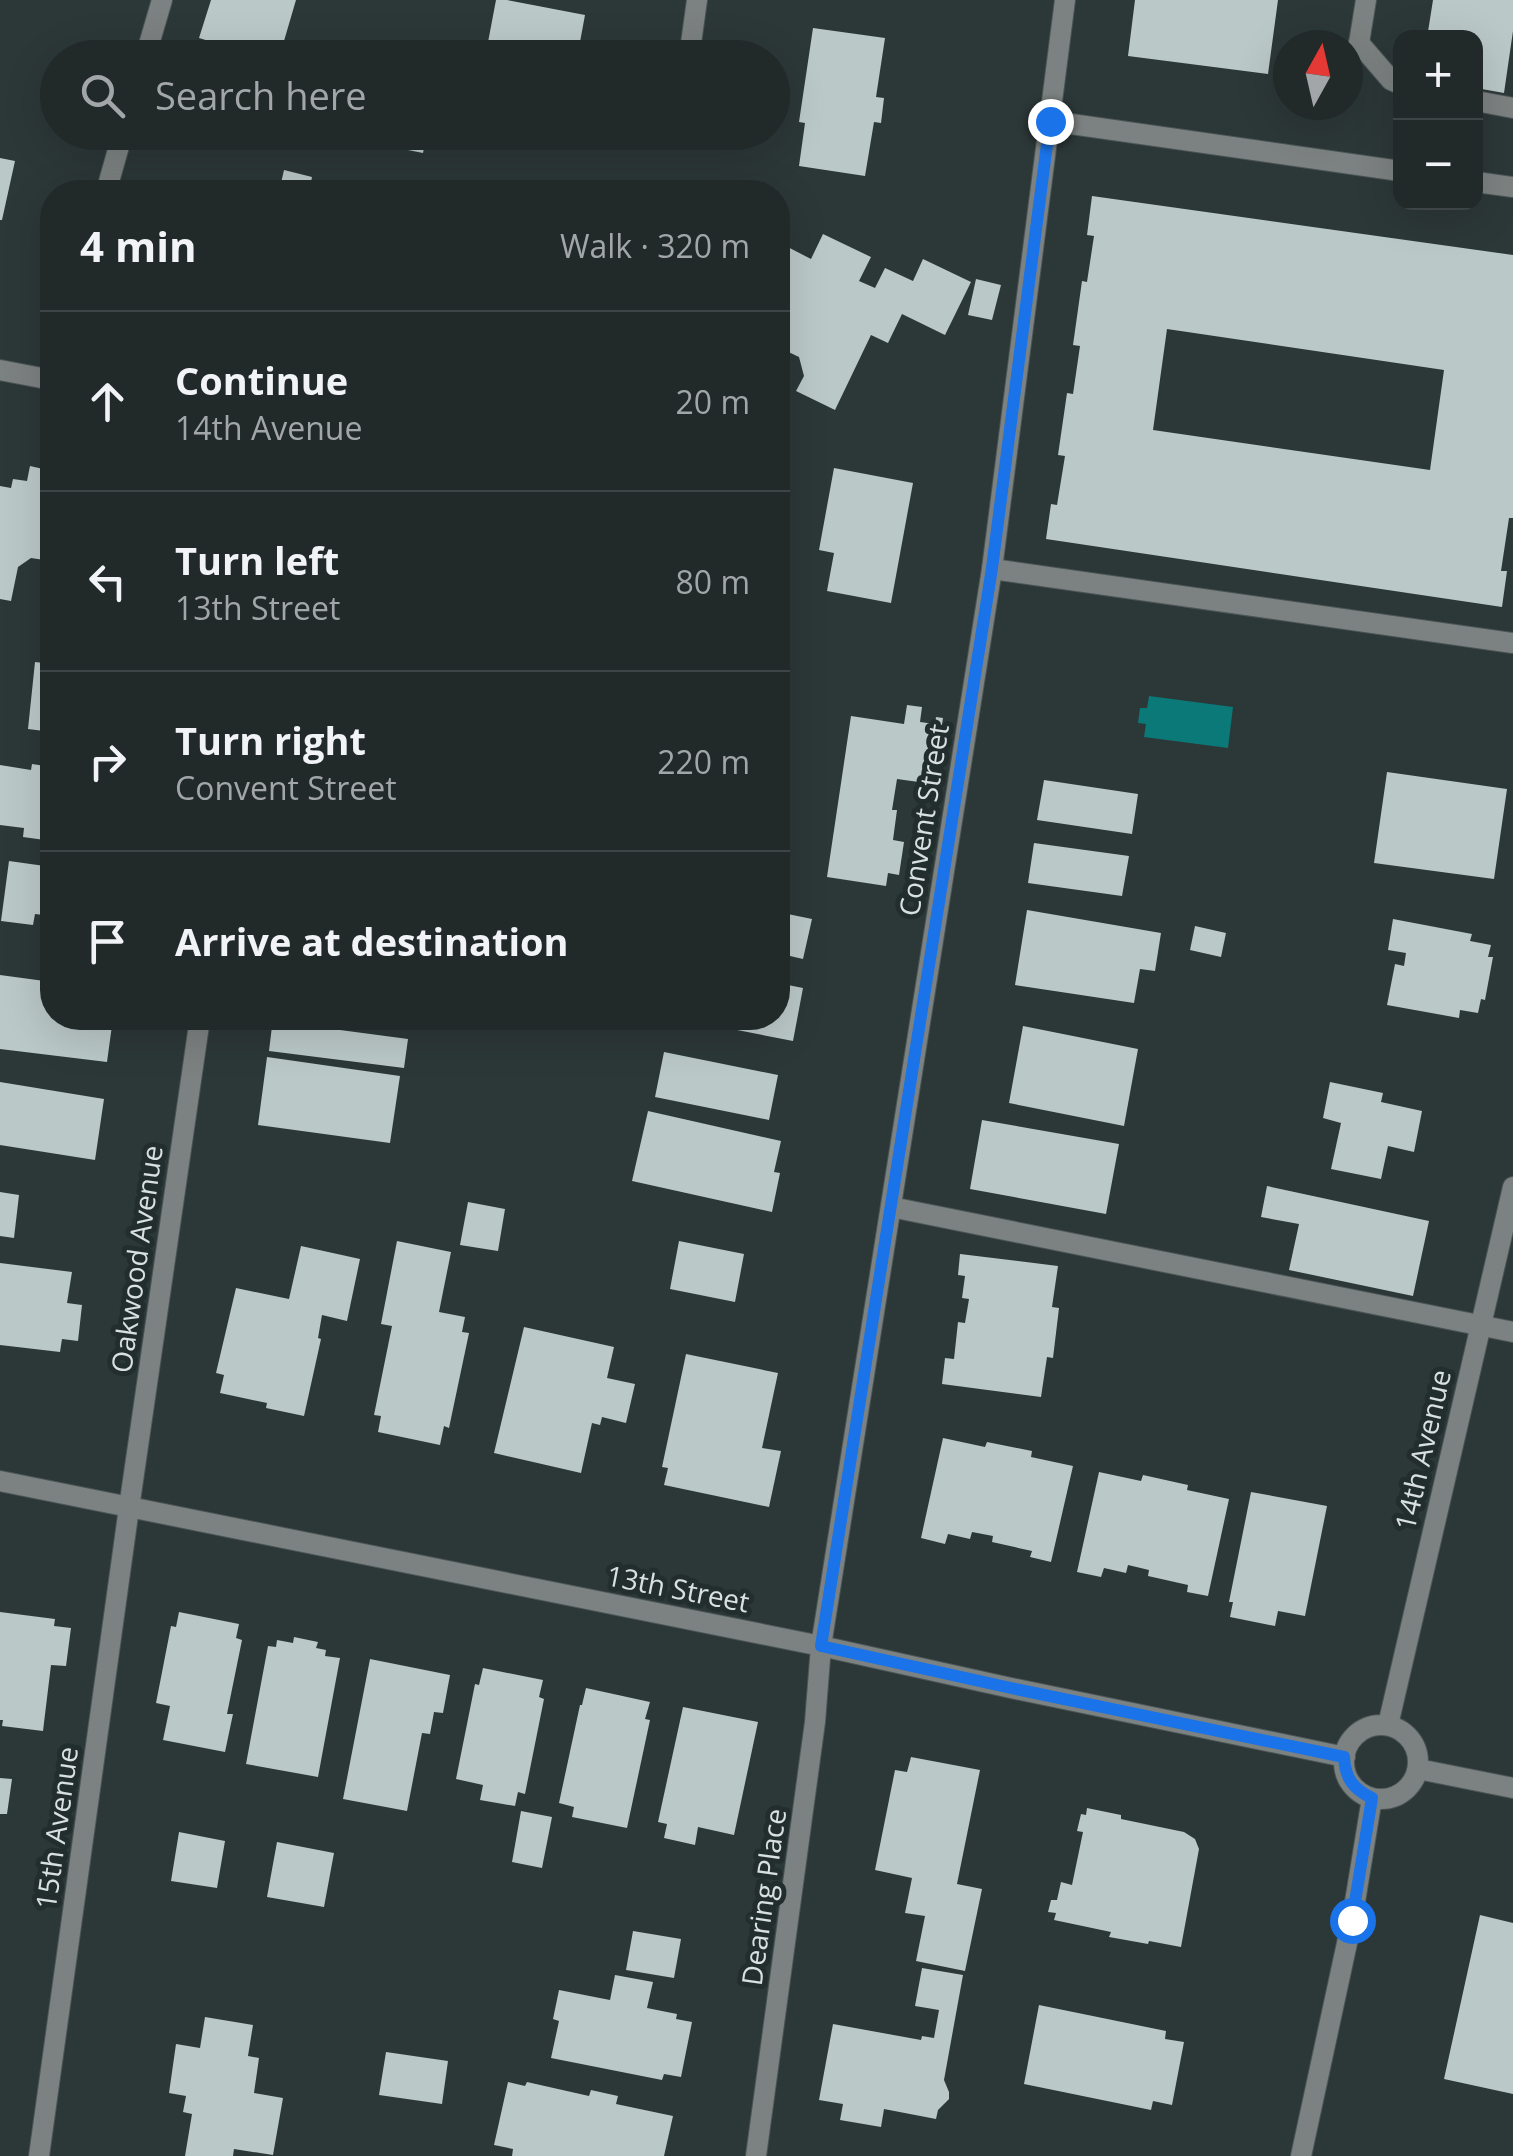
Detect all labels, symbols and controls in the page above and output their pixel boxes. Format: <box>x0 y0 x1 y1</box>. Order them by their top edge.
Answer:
north arrow <box>1273 30 1363 120</box>
map controls <box>1393 30 1483 210</box>
button: + <box>1393 30 1483 120</box>
search box <box>40 40 790 150</box>
icon: search <box>75 68 130 123</box>
text: Search here <box>155 69 367 121</box>
route end <box>1028 99 1074 145</box>
button: − <box>1393 120 1483 210</box>
text: 4 min <box>80 217 197 274</box>
text: Walk · 320 m <box>560 224 750 267</box>
text: Continue <box>175 354 348 406</box>
icon: ahead <box>80 374 135 429</box>
text: 20 m <box>675 380 750 423</box>
text: 14th Avenue <box>175 406 362 449</box>
text: Turn left <box>175 534 339 586</box>
icon: left <box>80 554 135 609</box>
text: 80 m <box>675 560 750 603</box>
text: 13th Street <box>175 586 340 629</box>
text: Turn right <box>175 714 366 766</box>
street label: Convent Street <box>889 721 957 919</box>
icon: right <box>80 734 135 789</box>
text: 220 m <box>657 740 750 783</box>
text: Convent Street <box>175 766 397 809</box>
icon: arrive <box>80 914 135 969</box>
text: Arrive at destination <box>175 915 569 967</box>
street label: Oakwood Avenue <box>101 1143 171 1375</box>
street label: 14th Avenue <box>1385 1366 1459 1534</box>
street label: 13th Street <box>604 1556 753 1620</box>
street label: 15th Avenue <box>26 1744 86 1912</box>
street label: Dearing Place <box>732 1806 794 1988</box>
route start <box>1330 1898 1376 1944</box>

